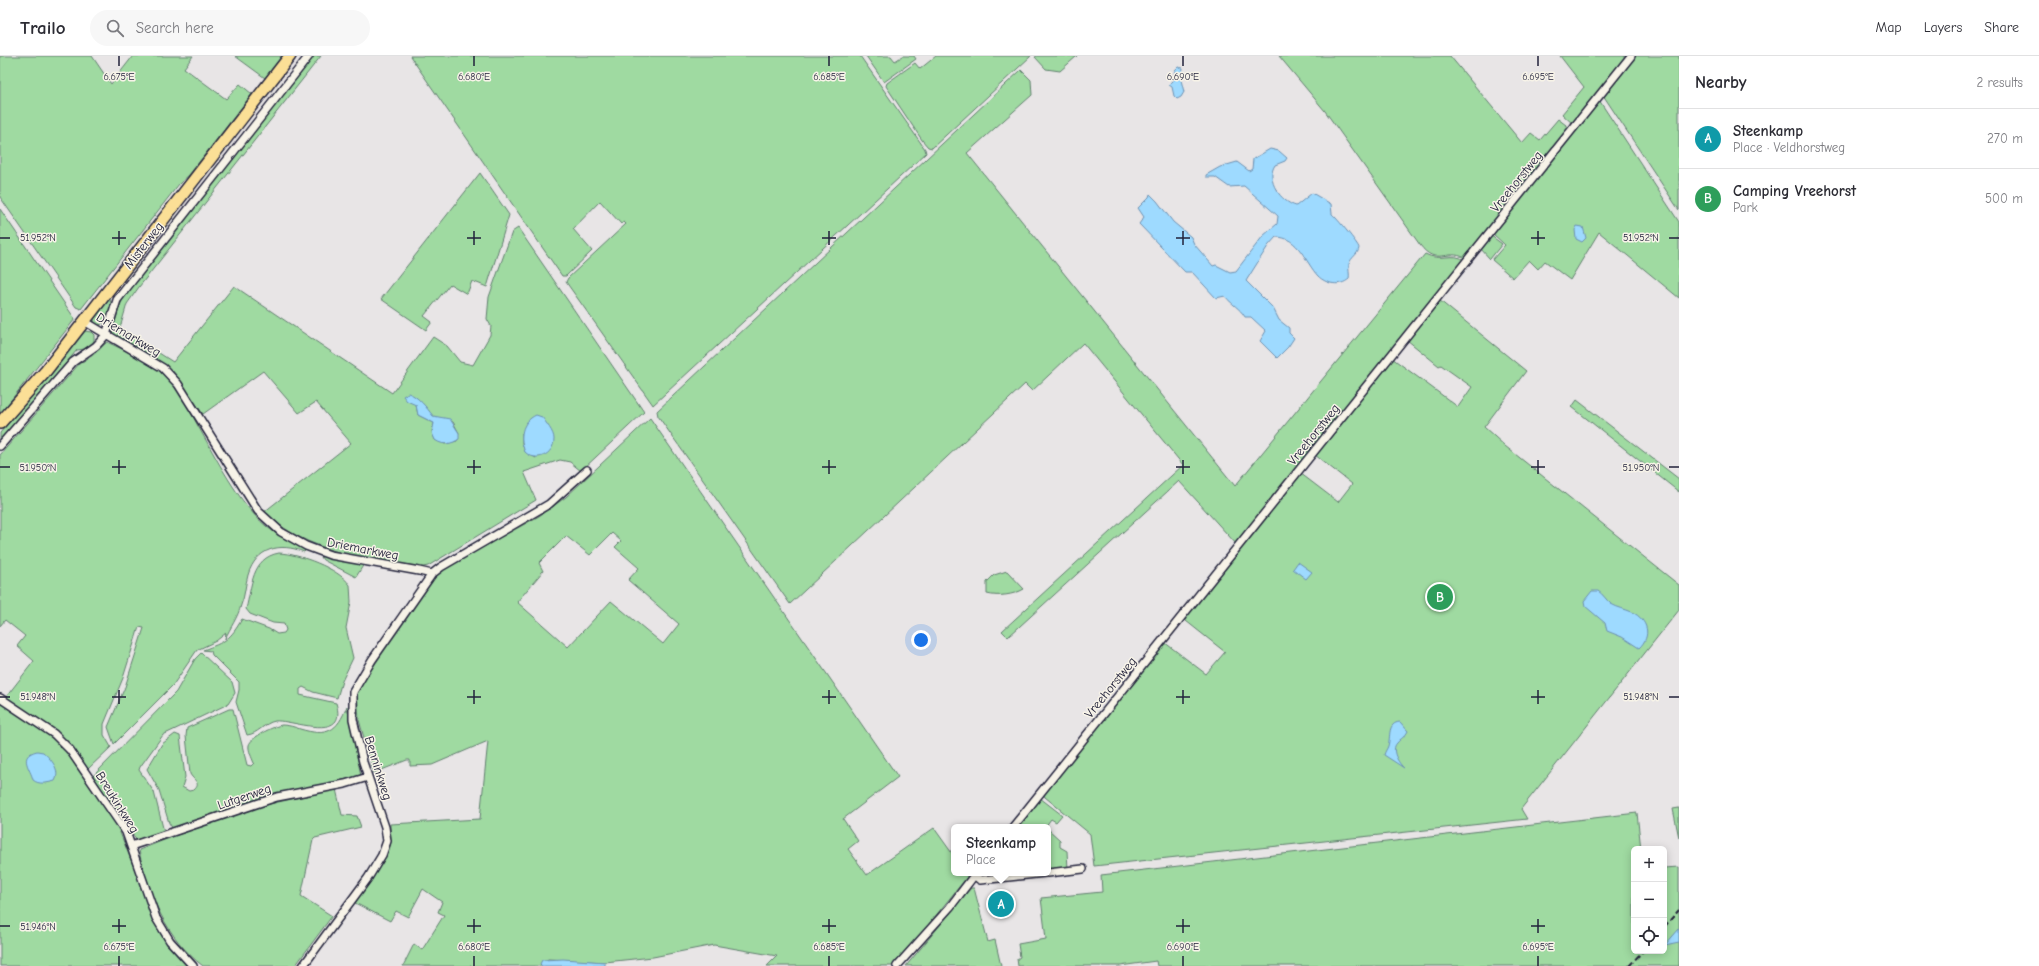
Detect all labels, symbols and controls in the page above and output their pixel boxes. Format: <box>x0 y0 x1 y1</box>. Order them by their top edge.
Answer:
search box <box>90 10 370 46</box>
text: Trailo <box>20 17 66 39</box>
icon: search <box>104 17 126 39</box>
text: Search here <box>136 19 214 37</box>
text: Map <box>1875 19 1902 36</box>
text: Layers <box>1924 19 1962 36</box>
text: Share <box>1984 19 2019 36</box>
text: 6.675°E <box>103 71 135 83</box>
text: 6.680°E <box>458 71 490 83</box>
text: 6.685°E <box>813 71 845 83</box>
text: 6.690°E <box>1167 71 1199 83</box>
text: 6.695°E <box>1522 71 1554 83</box>
text: Nearby <box>1695 73 1746 92</box>
text: 2 results <box>1976 75 2023 90</box>
text: Steenkamp <box>1733 122 1803 140</box>
text: A <box>1704 131 1712 146</box>
text: 270 m <box>1987 131 2023 146</box>
text: Place · Veldhorstweg <box>1733 140 1845 155</box>
street label: Vreehorstweg <box>1487 148 1545 215</box>
text: Camping Vreehorst <box>1733 182 1856 200</box>
text: B <box>1704 191 1712 206</box>
text: 500 m <box>1985 191 2023 206</box>
text: Park <box>1733 200 1758 215</box>
street label: Misterweg <box>120 219 166 272</box>
text: 51.952°N <box>20 232 56 244</box>
text: 51.952°N <box>1623 232 1659 244</box>
street label: Driemarkweg <box>94 309 164 360</box>
street label: Vreehorstweg <box>1284 401 1342 468</box>
text: 51.950°N <box>20 462 56 474</box>
text: 51.950°N <box>1623 462 1659 474</box>
street label: Driemarkweg <box>326 534 400 563</box>
pin: B <box>1427 582 1453 612</box>
your location <box>911 630 931 650</box>
street label: Vreehorstweg <box>1081 654 1139 721</box>
text: 51.948°N <box>20 691 56 703</box>
text: 51.948°N <box>1623 691 1659 703</box>
street label: Benninkweg <box>362 734 395 802</box>
street label: Breukinkweg <box>93 769 142 836</box>
street label: Lutgerweg <box>215 780 273 813</box>
popup <box>951 824 1051 876</box>
text: Steenkamp <box>966 834 1036 852</box>
map controls <box>1631 846 1667 954</box>
button: + <box>1631 846 1667 882</box>
text: Place <box>966 852 996 867</box>
button: − <box>1631 882 1667 918</box>
pin: A <box>988 889 1014 919</box>
button: locate <box>1631 918 1667 954</box>
text: 51.946°N <box>20 921 56 933</box>
text: 6.675°E <box>103 941 135 953</box>
text: 6.680°E <box>458 941 490 953</box>
text: 6.685°E <box>813 941 845 953</box>
text: 6.690°E <box>1167 941 1199 953</box>
text: 6.695°E <box>1522 941 1554 953</box>

